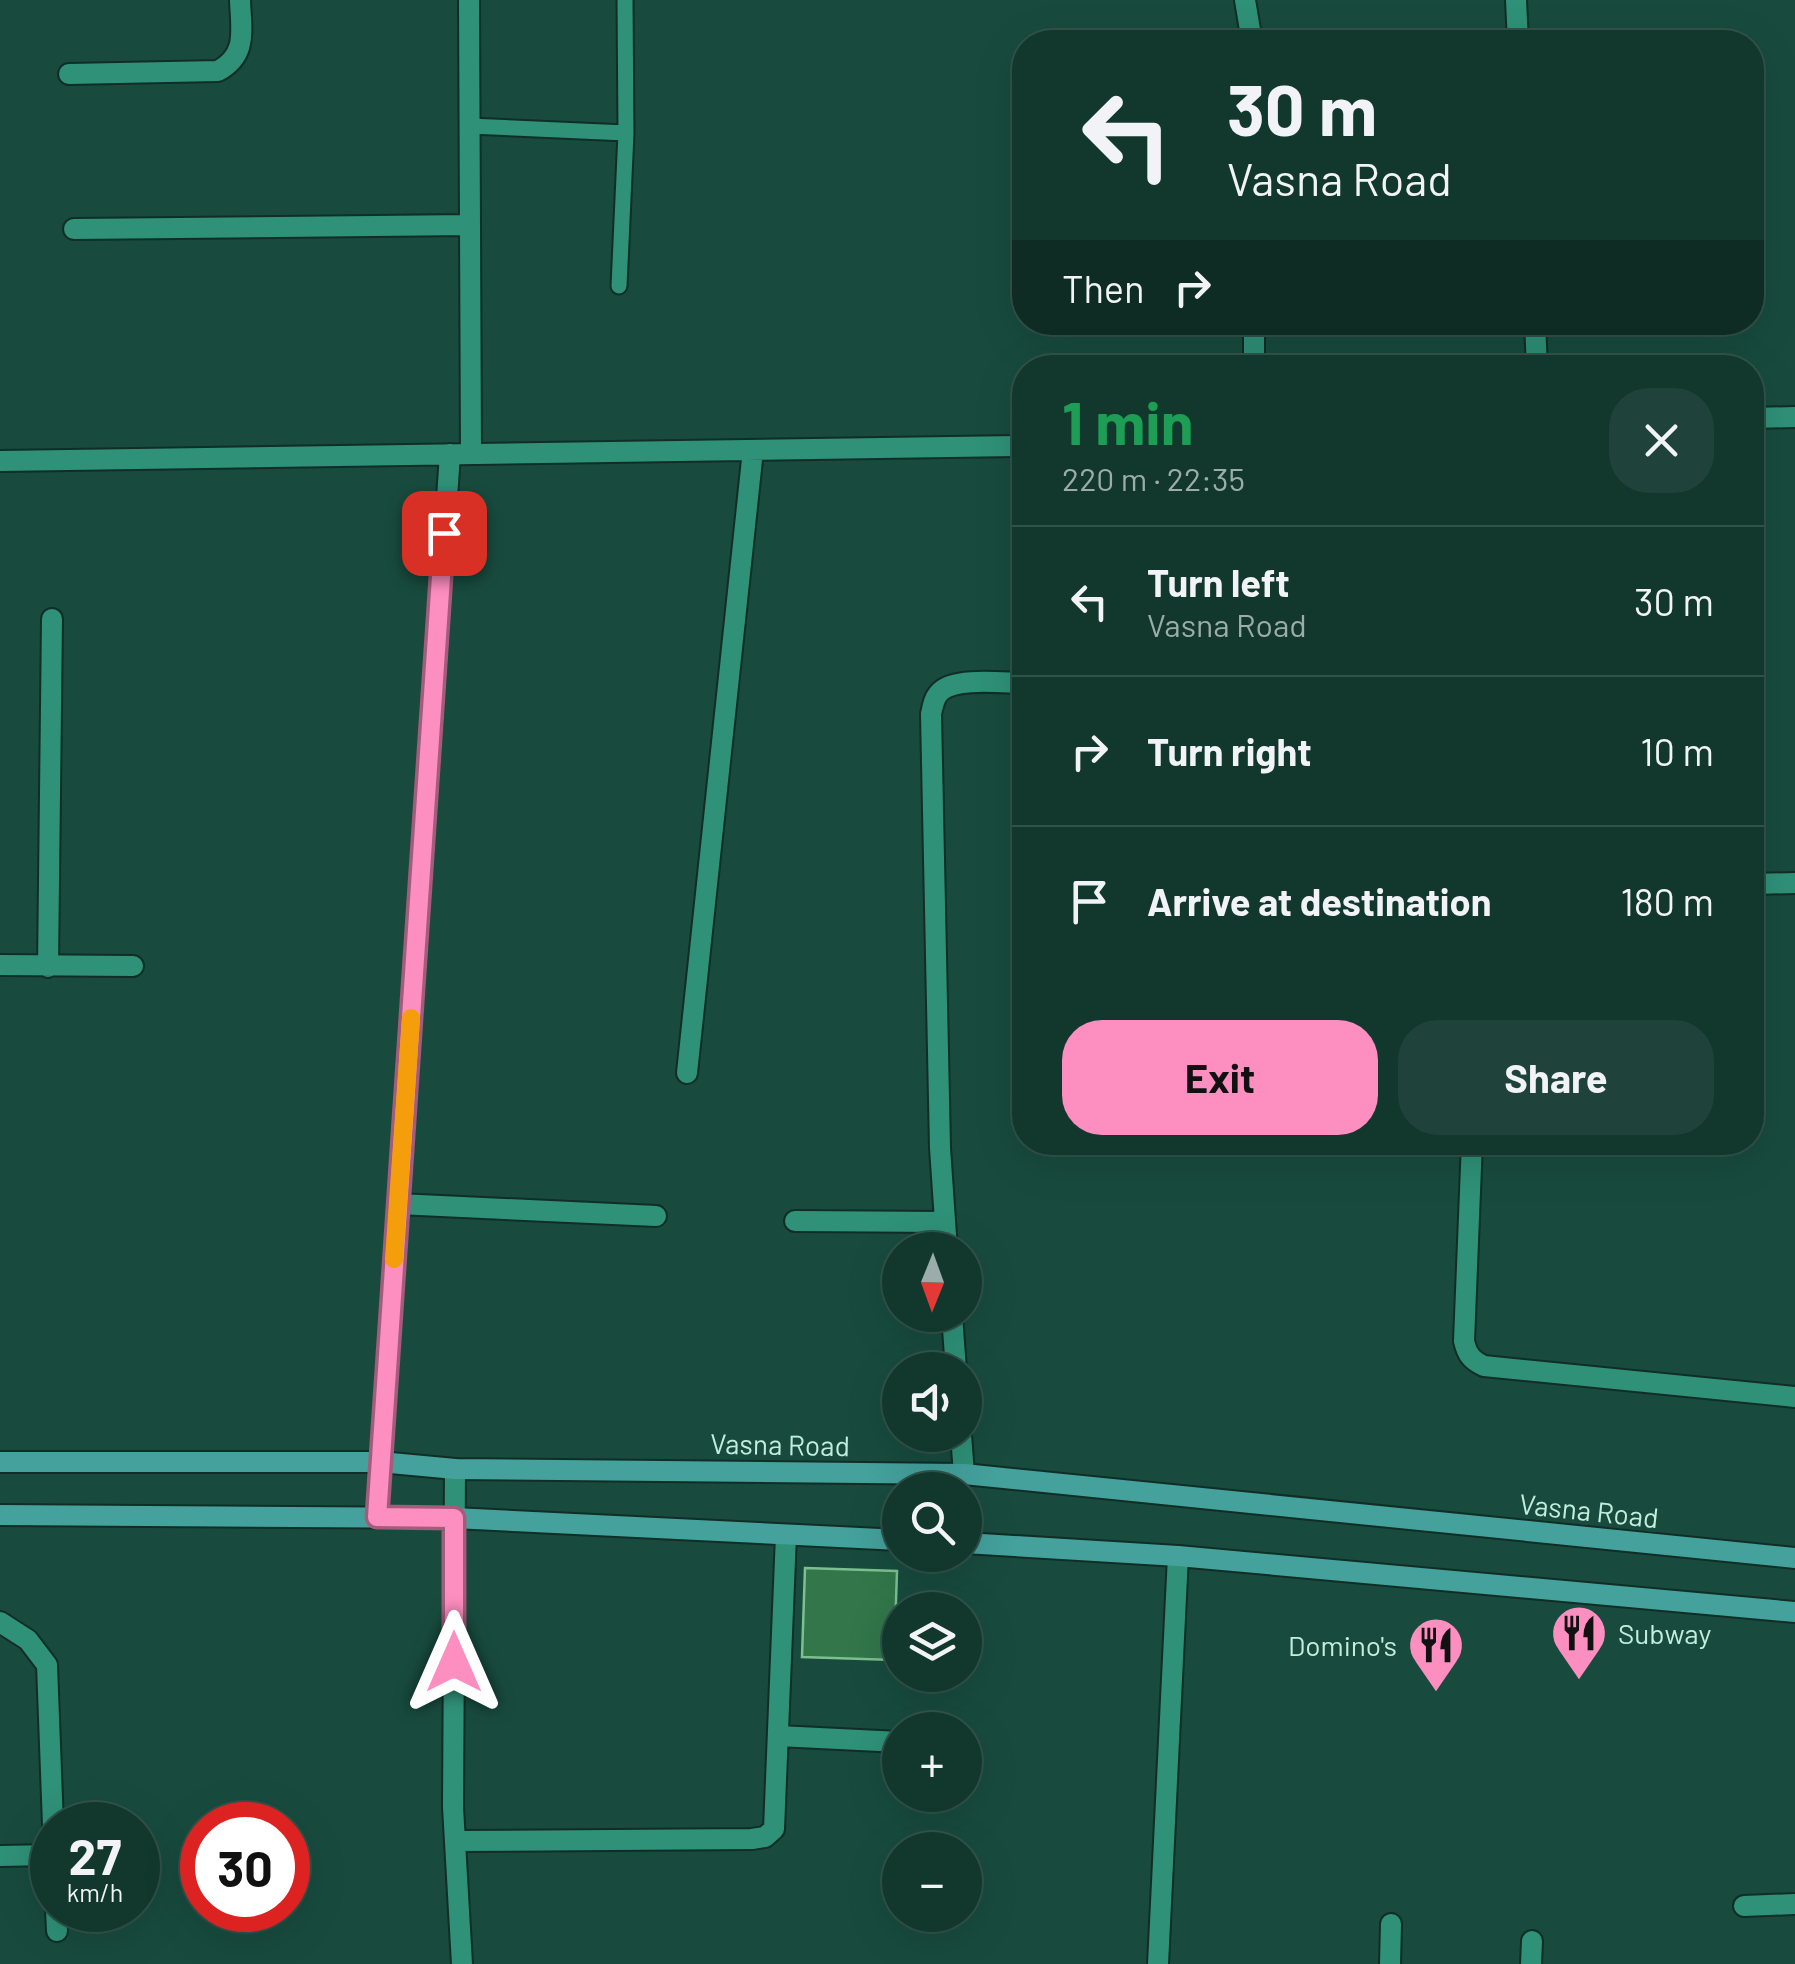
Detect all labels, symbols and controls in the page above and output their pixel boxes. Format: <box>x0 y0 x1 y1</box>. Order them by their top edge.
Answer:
text: 30 m <box>1227 66 1377 150</box>
icon: left <box>1062 70 1192 200</box>
text: Vasna Road <box>1227 151 1452 205</box>
icon: right <box>1165 260 1220 315</box>
text: Then <box>1062 265 1145 311</box>
text: 1 min <box>1062 385 1193 457</box>
button: close <box>1609 388 1714 493</box>
text: 220 m · 22:35 <box>1062 459 1245 497</box>
pin <box>402 491 487 576</box>
icon: arrive <box>417 506 472 561</box>
text: Turn left <box>1147 559 1290 605</box>
icon: left <box>1062 574 1117 629</box>
text: 30 m <box>1634 578 1714 624</box>
text: Vasna Road <box>1147 605 1307 643</box>
icon: right <box>1062 724 1117 779</box>
text: Turn right <box>1147 728 1312 774</box>
text: 10 m <box>1640 728 1714 774</box>
icon: arrive <box>1062 874 1117 929</box>
text: Arrive at destination <box>1147 878 1492 924</box>
text: 180 m <box>1620 878 1714 924</box>
button: Exit <box>1062 1020 1378 1135</box>
button: Share <box>1398 1020 1714 1135</box>
north arrow <box>882 1232 982 1332</box>
map controls <box>882 1232 982 1932</box>
button: sound <box>882 1352 982 1452</box>
street label: Vasna Road <box>710 1426 850 1462</box>
button: search <box>882 1472 982 1572</box>
street label: Vasna Road <box>1518 1486 1660 1534</box>
button: layers <box>882 1592 982 1692</box>
restaurant icon: Subway <box>1549 1603 1609 1682</box>
position arrow <box>402 1610 506 1714</box>
restaurant icon: Domino's <box>1406 1615 1466 1694</box>
place label: Subway <box>1618 1616 1711 1650</box>
place label: Domino's <box>1288 1628 1397 1662</box>
button: + <box>882 1712 982 1812</box>
speed limit sign: 30 <box>180 1802 310 1932</box>
text: 27 <box>69 1825 121 1885</box>
button: − <box>882 1832 982 1932</box>
text: km/h <box>67 1877 123 1907</box>

